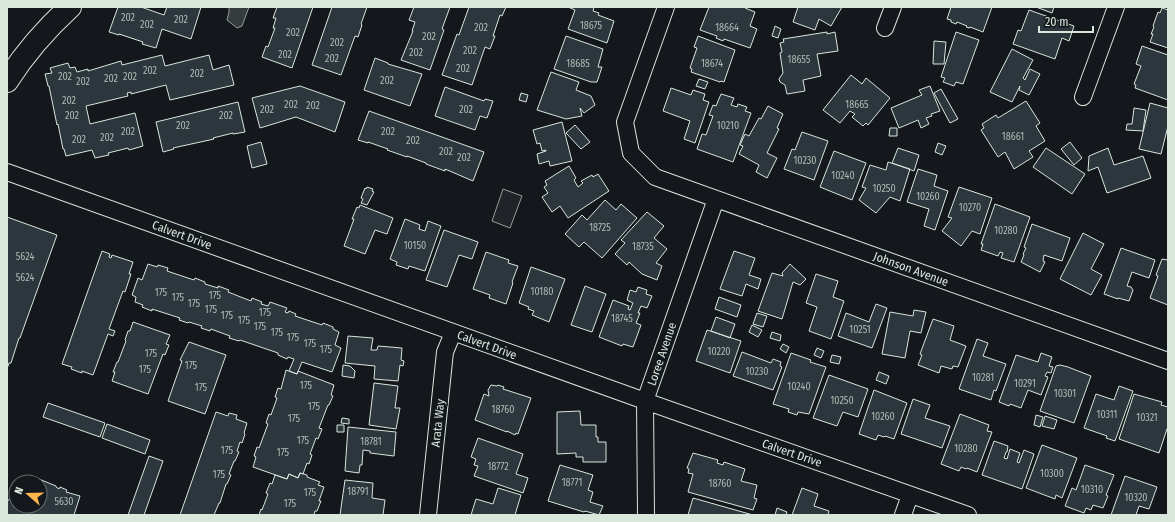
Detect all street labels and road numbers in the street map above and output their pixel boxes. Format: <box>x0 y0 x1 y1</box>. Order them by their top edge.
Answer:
street label: Calvert Drive <box>150 218 214 252</box>
street label: Johnson Avenue <box>872 249 951 289</box>
street label: Loree Avenue <box>645 320 679 387</box>
street label: Calvert Drive <box>455 328 519 362</box>
street label: Arata Way <box>429 398 448 448</box>
street label: Calvert Drive <box>760 436 824 470</box>

